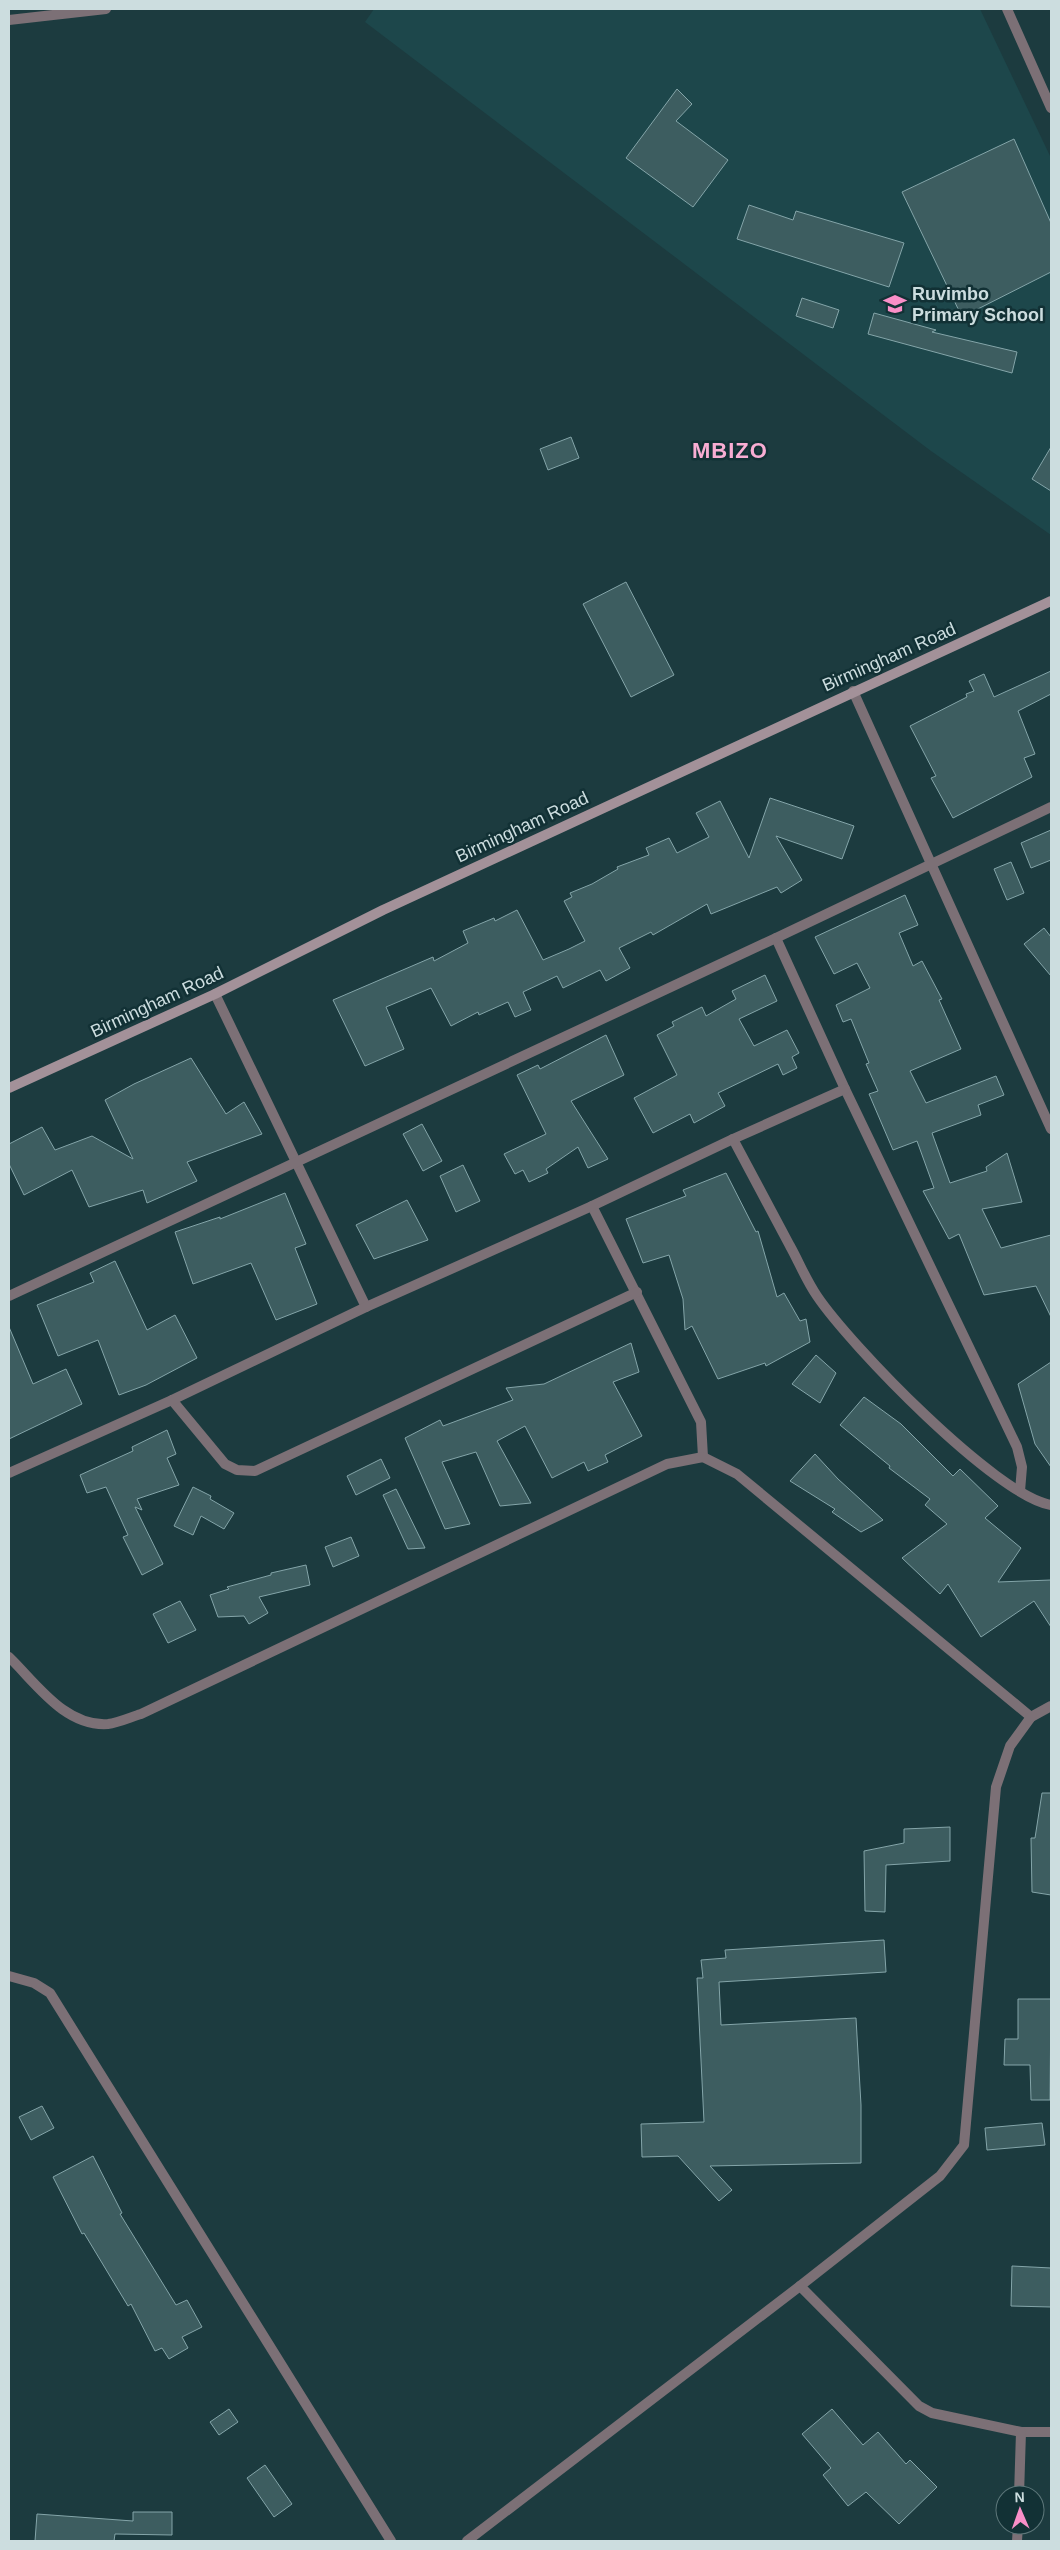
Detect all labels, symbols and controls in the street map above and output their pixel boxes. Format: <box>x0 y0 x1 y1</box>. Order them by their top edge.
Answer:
place label: Ruvimbo Primary School <box>912 284 1044 325</box>
school or university icon: Ruvimbo Primary School <box>882 291 908 317</box>
district label: MBIZO <box>692 438 768 463</box>
street label: Birmingham Road <box>819 619 959 695</box>
street label: Birmingham Road <box>452 787 592 867</box>
street label: Birmingham Road <box>87 962 227 1042</box>
north arrow <box>995 2485 1045 2535</box>
text: N <box>1014 2489 1025 2505</box>

